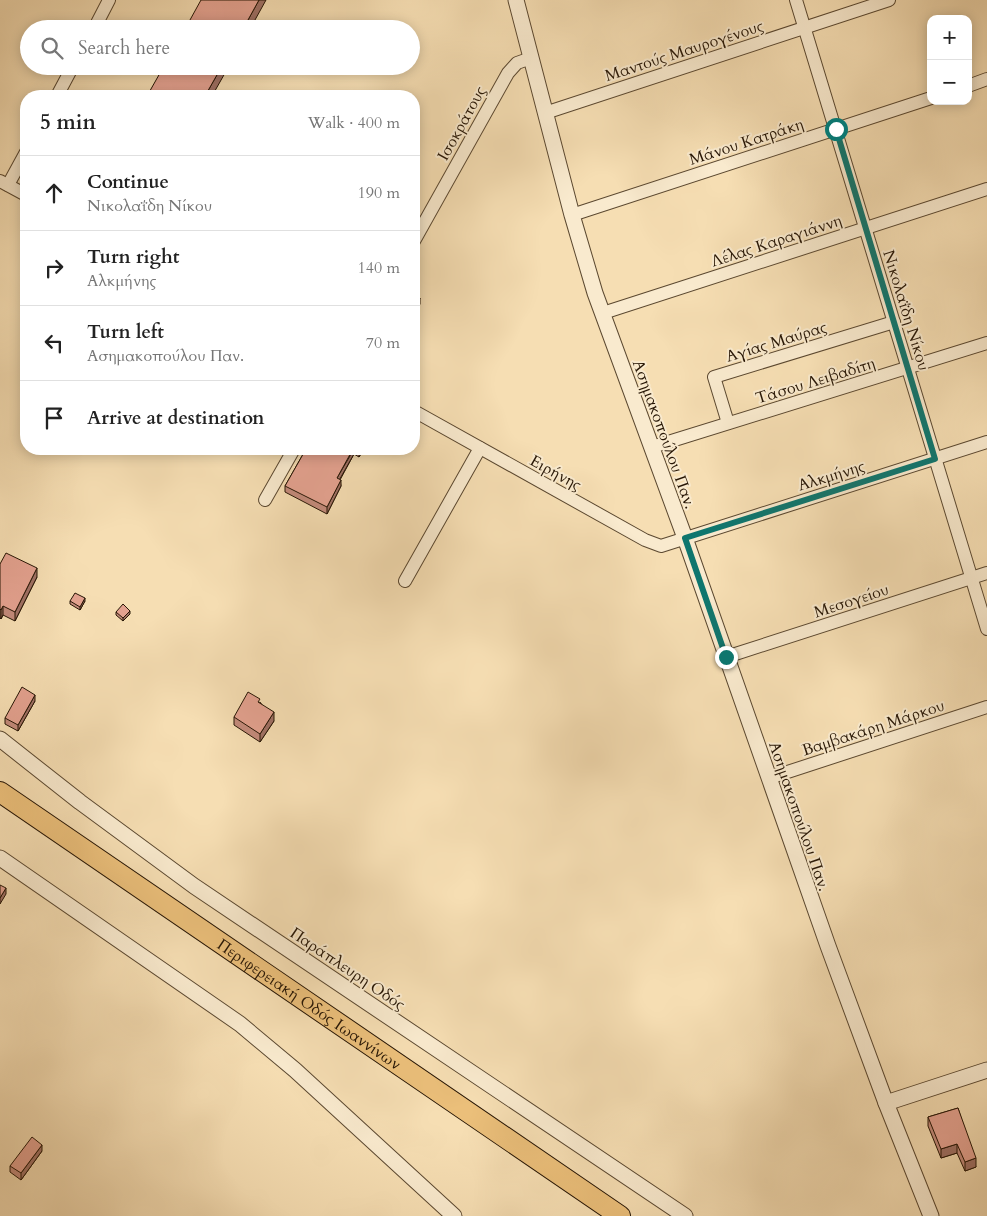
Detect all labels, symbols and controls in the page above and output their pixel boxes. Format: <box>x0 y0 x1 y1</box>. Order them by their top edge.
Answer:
street label: Μαντούς Μαυρογένους <box>602 15 767 87</box>
map controls <box>927 15 972 105</box>
button: + <box>927 15 972 60</box>
search box <box>20 20 420 75</box>
icon: search <box>38 34 66 62</box>
text: Search here <box>78 35 170 61</box>
button: − <box>927 60 972 105</box>
street label: Ισοκράτους <box>432 82 491 165</box>
text: 5 min <box>40 108 96 137</box>
text: Walk · 400 m <box>308 112 400 134</box>
street label: Μάνου Κατράκη <box>686 113 806 171</box>
route start <box>825 118 848 141</box>
text: Continue <box>87 169 169 195</box>
icon: ahead <box>40 179 68 207</box>
text: 190 m <box>358 182 400 204</box>
text: Νικολαΐδη Νίκου <box>87 195 212 217</box>
street label: Λέλας Καραγιάννη <box>708 209 845 272</box>
text: Turn right <box>87 244 179 270</box>
street label: Νικολαΐδη Νίκου <box>877 247 935 373</box>
icon: right <box>40 254 68 282</box>
text: 140 m <box>358 257 400 279</box>
text: Αλκμήνης <box>87 270 156 292</box>
street label: Αγίας Μαύρας <box>723 316 830 368</box>
text: Turn left <box>87 319 164 345</box>
icon: left <box>40 329 68 357</box>
text: 70 m <box>366 332 400 354</box>
text: Ασημακοπούλου Παν. <box>87 345 244 367</box>
street label: Τάσου Λειβαδίτη <box>753 352 878 410</box>
street label: Ασημακοπούλου Παν. <box>627 357 701 512</box>
icon: arrive <box>40 404 68 432</box>
text: Arrive at destination <box>87 405 264 431</box>
street label: Ειρήνης <box>526 450 585 496</box>
street label: Αλκμήνης <box>795 455 868 497</box>
street label: Μεσογείου <box>811 579 891 623</box>
route end <box>715 646 738 669</box>
street label: Βαμβακάρη Μάρκου <box>799 695 947 761</box>
street label: Ασημακοπούλου Παν. <box>763 738 835 894</box>
street label: Παράπλευρη Οδός <box>286 922 409 1016</box>
street label: Περιφερειακή Οδός Ιωαννίνων <box>213 934 405 1075</box>

